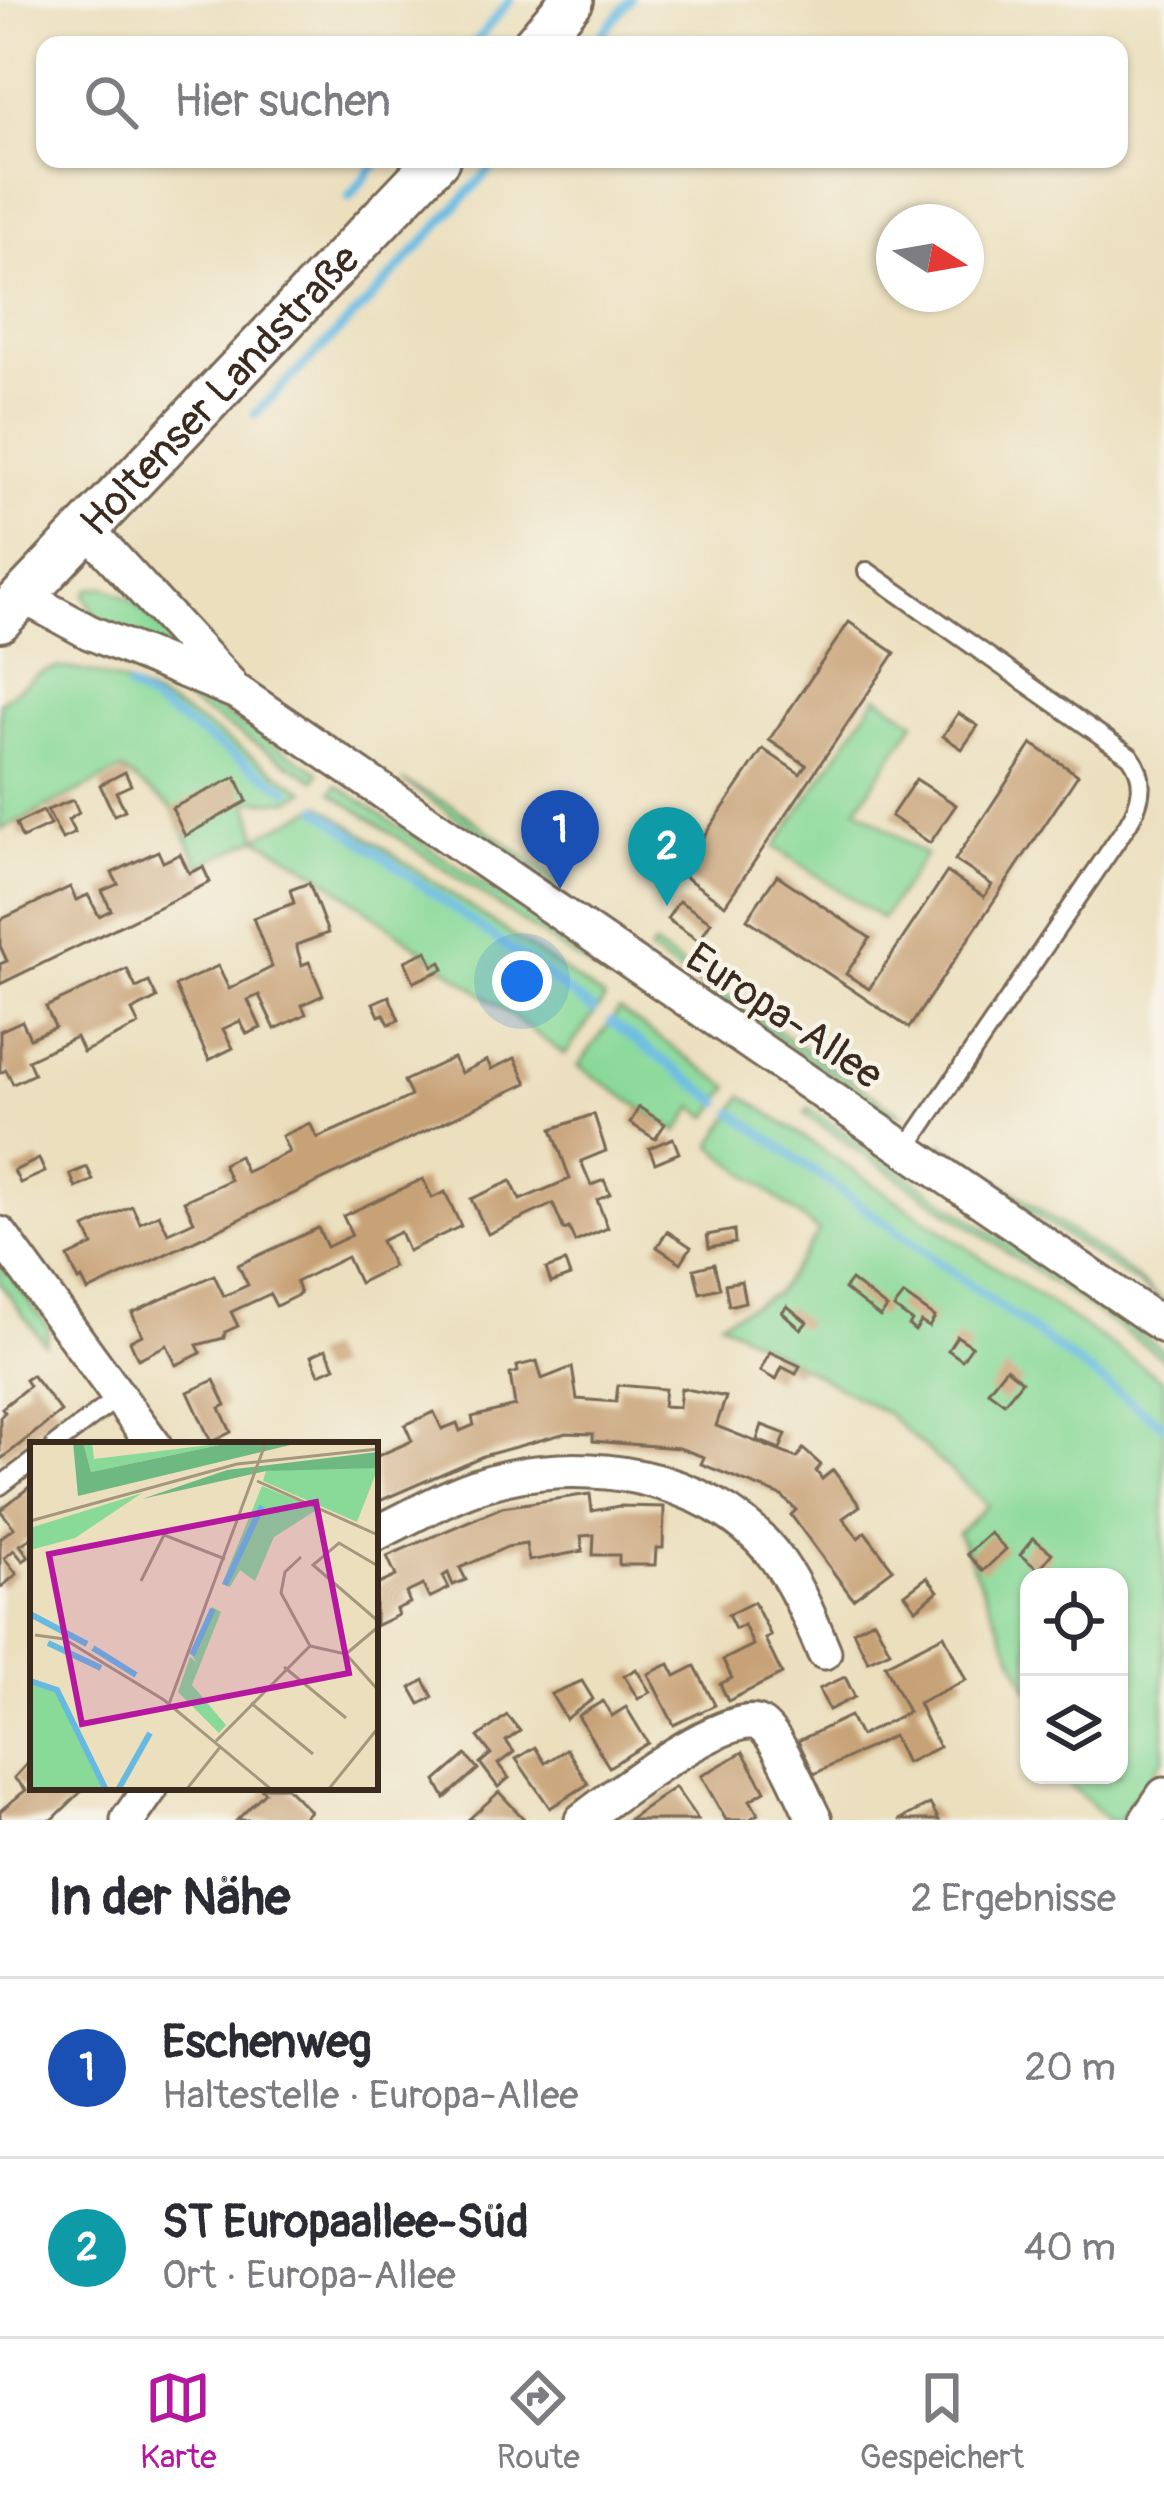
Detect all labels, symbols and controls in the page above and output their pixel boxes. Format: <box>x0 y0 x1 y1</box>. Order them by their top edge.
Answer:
search box <box>36 36 1128 168</box>
icon: search <box>78 69 144 135</box>
text: Hier suchen <box>174 74 391 130</box>
north arrow <box>876 204 984 312</box>
street label: Holtenser Landstraße <box>70 234 371 547</box>
pin: 1 <box>521 790 599 889</box>
pin: 2 <box>628 807 706 906</box>
street label: Europa-Allee <box>676 932 892 1102</box>
your location <box>492 951 552 1011</box>
inset map <box>30 1442 378 1790</box>
map controls <box>1020 1568 1128 1784</box>
button: locate <box>1020 1568 1128 1676</box>
button: layers <box>1020 1676 1128 1784</box>
text: In der Nähe <box>48 1866 290 1930</box>
text: 2 Ergebnisse <box>910 1874 1116 1923</box>
text: Eschenweg <box>162 2015 371 2071</box>
text: 1 <box>79 2043 95 2092</box>
text: 20 m <box>1024 2043 1116 2092</box>
text: Haltestelle · Europa-Allee <box>162 2071 579 2120</box>
text: ST Europaallee-Süd <box>162 2195 528 2251</box>
text: 2 <box>76 2223 98 2272</box>
text: 40 m <box>1024 2223 1116 2272</box>
text: Ort · Europa-Allee <box>162 2251 456 2300</box>
tab: Karte <box>140 2365 217 2478</box>
tab: Route <box>497 2365 580 2478</box>
tab: Gespeichert <box>860 2365 1024 2478</box>

